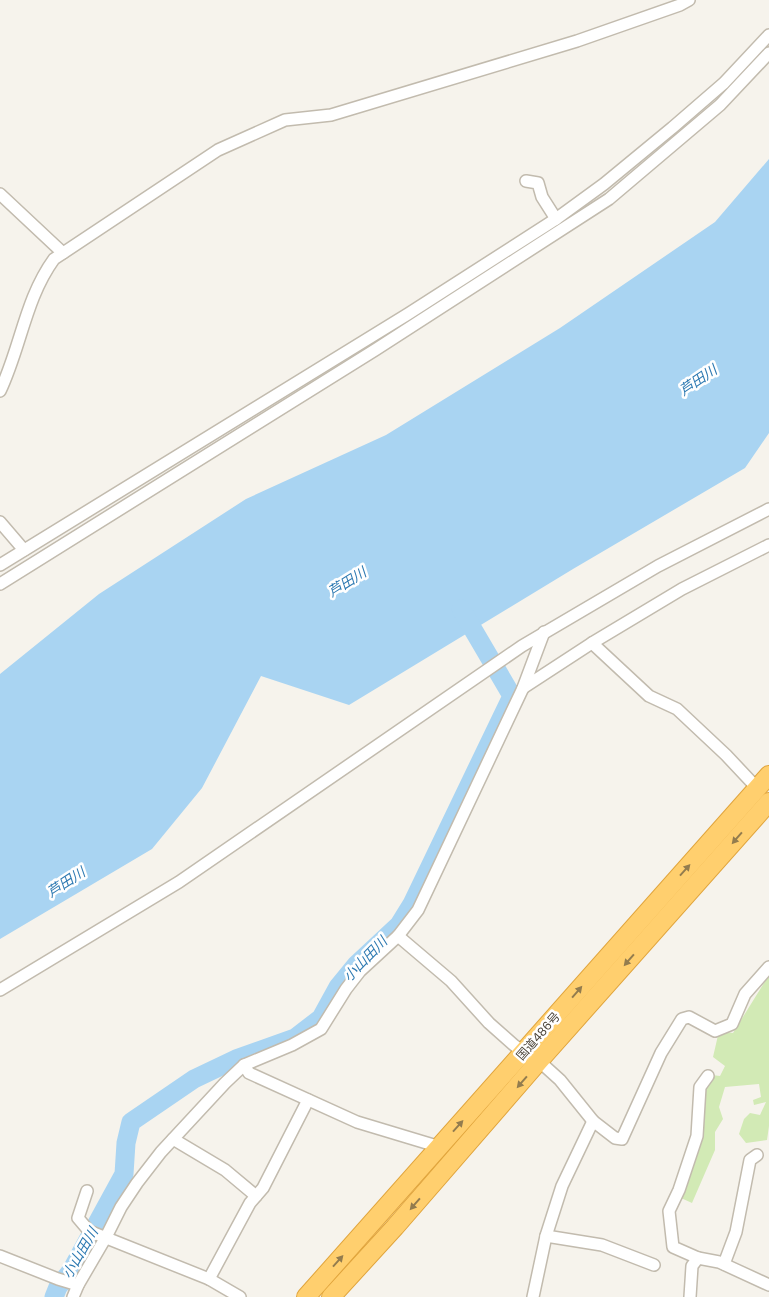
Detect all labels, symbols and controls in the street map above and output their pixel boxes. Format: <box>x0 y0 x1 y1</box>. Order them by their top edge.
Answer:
water label: 芦田川 <box>675 359 723 400</box>
water label: 芦田川 <box>324 561 372 602</box>
one-way arrow <box>731 832 742 845</box>
water label: 芦田川 <box>43 861 91 902</box>
one-way arrow <box>679 864 691 876</box>
water label: 小山田川 <box>338 930 393 986</box>
one-way arrow <box>623 953 635 965</box>
one-way arrow <box>571 986 583 998</box>
street label: 国道486号 <box>512 1008 564 1064</box>
one-way arrow <box>516 1075 527 1088</box>
one-way arrow <box>452 1121 464 1133</box>
one-way arrow <box>409 1198 421 1210</box>
water label: 小山田川 <box>57 1222 104 1282</box>
one-way arrow <box>332 1255 344 1267</box>

